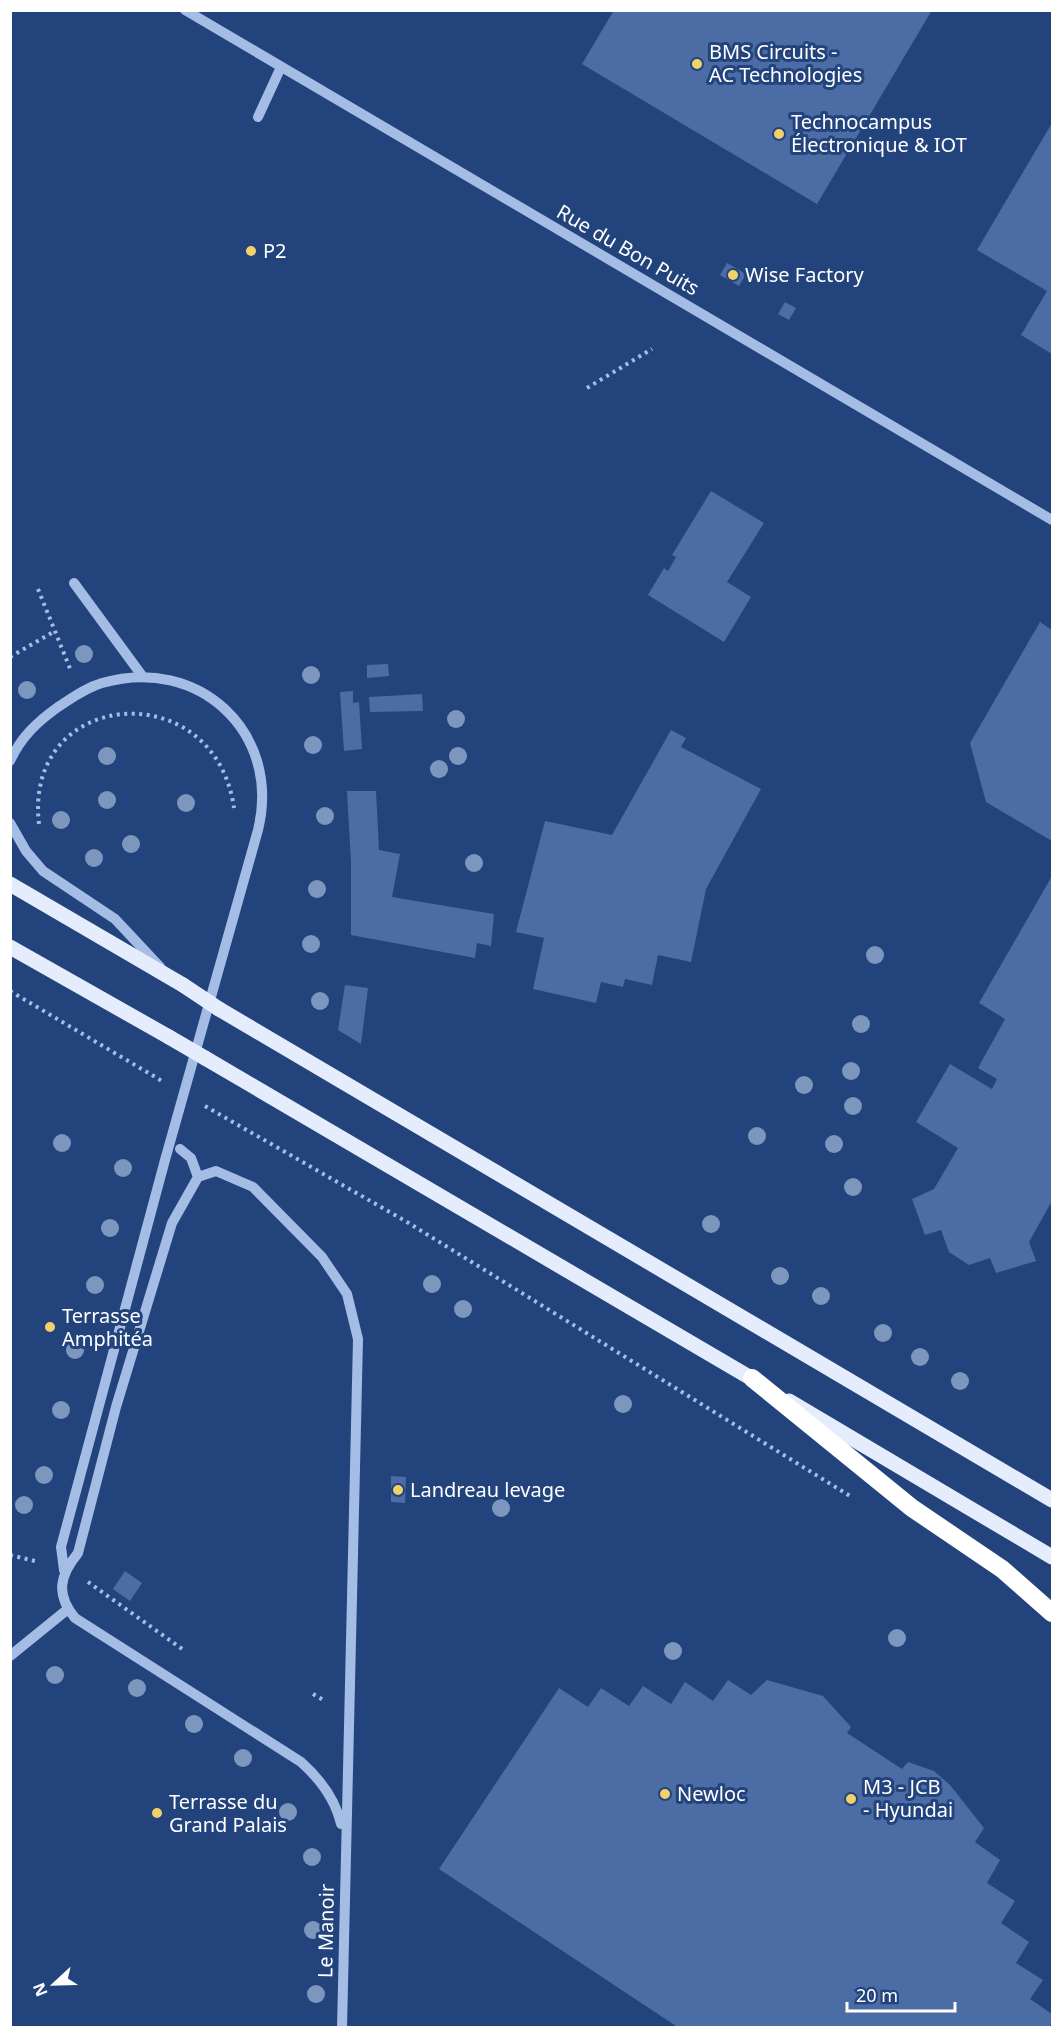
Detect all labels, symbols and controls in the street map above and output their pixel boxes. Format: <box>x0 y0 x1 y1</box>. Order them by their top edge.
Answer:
place label: BMS Circuits - AC Technologies <box>709 38 862 88</box>
marker: BMS Circuits - AC Technologies <box>690 57 704 71</box>
place label: Technocampus Électronique & IOT <box>791 108 967 158</box>
marker: Technocampus Électronique & IOT <box>772 127 786 141</box>
street label: Rue du Bon Puits <box>552 198 704 301</box>
place label: P2 <box>263 237 287 264</box>
marker: P2 <box>244 244 258 258</box>
place label: Wise Factory <box>745 261 865 288</box>
marker: Wise Factory <box>726 268 740 282</box>
place label: Terrasse Amphitéa <box>62 1302 153 1352</box>
marker: Terrasse Amphitéa <box>43 1320 57 1334</box>
place label: Landreau levage <box>410 1476 565 1503</box>
marker: Landreau levage <box>391 1483 405 1497</box>
place label: M3 - JCB - Hyundai <box>863 1773 953 1823</box>
place label: Newloc <box>677 1780 746 1807</box>
marker: Newloc <box>658 1787 672 1801</box>
place label: Terrasse du Grand Palais <box>169 1788 287 1838</box>
marker: M3 - JCB - Hyundai <box>844 1792 858 1806</box>
marker: Terrasse du Grand Palais <box>150 1806 164 1820</box>
street label: Le Manoir <box>311 1884 340 1978</box>
north arrow <box>24 1954 84 2014</box>
scale bar <box>847 1975 955 2013</box>
text: N <box>27 1979 53 2000</box>
text: 20 m <box>856 1983 898 2007</box>

